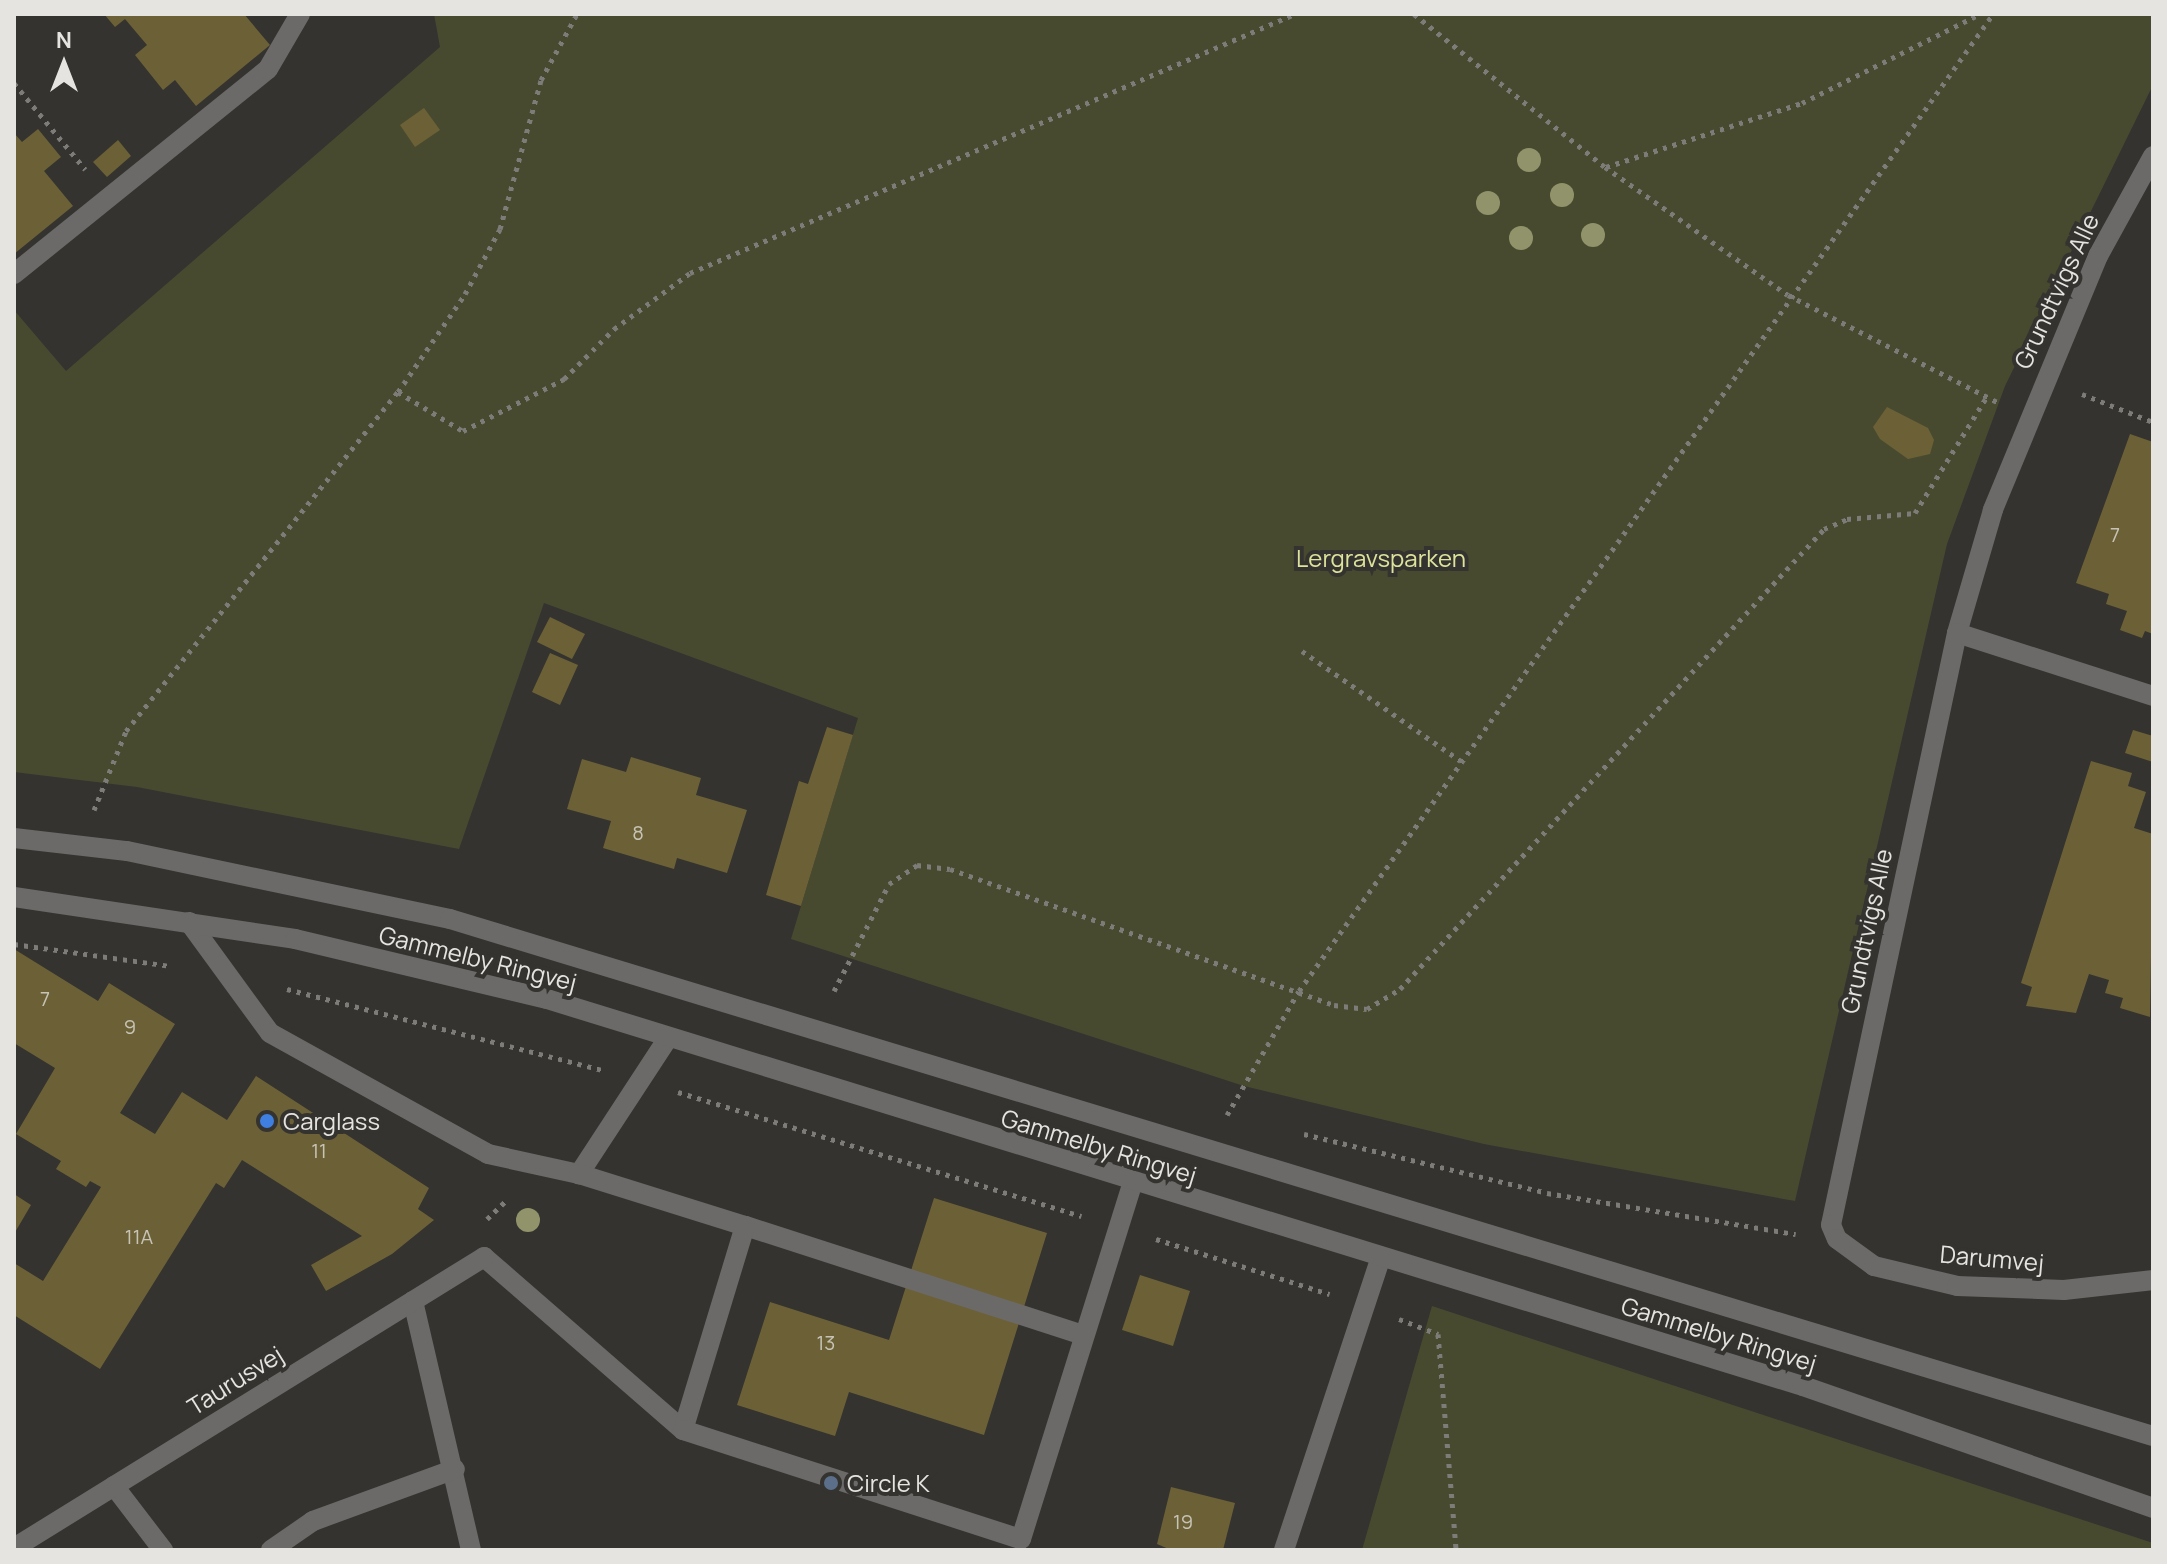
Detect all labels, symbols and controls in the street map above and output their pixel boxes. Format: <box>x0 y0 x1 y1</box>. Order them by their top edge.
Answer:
north arrow <box>24 24 104 104</box>
text: N <box>56 25 72 55</box>
street label: Grundtvigs Alle <box>2008 209 2104 373</box>
house number: 7 <box>2110 522 2120 546</box>
park label: Lergravsparken <box>1296 544 1466 572</box>
house number: 8 <box>632 820 644 844</box>
street label: Grundtvigs Alle <box>1834 846 1898 1016</box>
street label: Gammelby Ringvej <box>376 920 580 996</box>
house number: 7 <box>40 986 50 1010</box>
house number: 9 <box>124 1014 136 1038</box>
street label: Gammelby Ringvej <box>998 1103 1200 1189</box>
place label: Carglass <box>283 1107 380 1135</box>
marker: Carglass <box>258 1112 276 1130</box>
house number: 11 <box>311 1138 327 1162</box>
house number: 11A <box>125 1224 153 1248</box>
street label: Darumvej <box>1939 1239 2045 1277</box>
street label: Gammelby Ringvej <box>1618 1291 1820 1377</box>
house number: 13 <box>817 1330 835 1354</box>
street label: Taurusvej <box>182 1339 288 1421</box>
place label: Circle K <box>847 1469 930 1497</box>
marker: Circle K <box>822 1474 840 1492</box>
house number: 19 <box>1173 1509 1193 1533</box>

